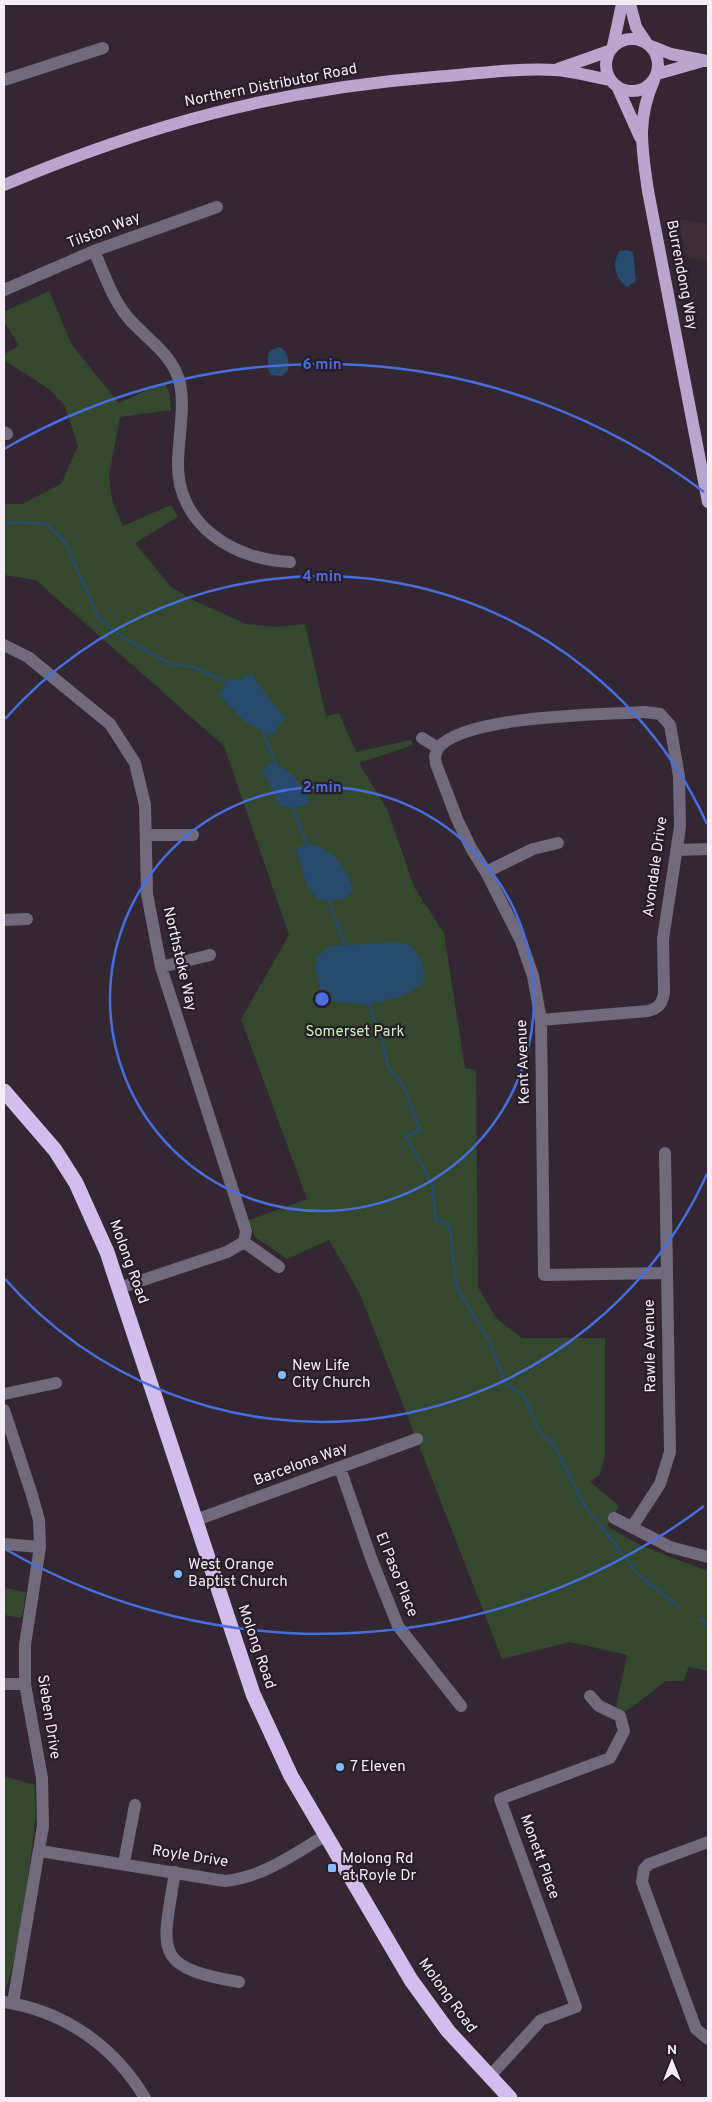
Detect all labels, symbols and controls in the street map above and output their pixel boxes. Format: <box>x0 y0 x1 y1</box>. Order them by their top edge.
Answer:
street label: Northern Distributor Road <box>183 60 359 112</box>
street label: Tilston Way <box>65 208 143 254</box>
street label: Burrendong Way <box>661 218 701 332</box>
text: 6 min <box>302 356 342 375</box>
text: 4 min <box>302 568 342 587</box>
text: 2 min <box>302 779 342 798</box>
street label: Avondale Drive <box>640 815 672 919</box>
street label: Northstoke Way <box>158 905 200 1013</box>
centre of rings <box>313 990 331 1008</box>
street label: Kent Avenue <box>513 1019 535 1105</box>
park label: Somerset Park <box>306 1023 404 1042</box>
street label: Molong Road <box>104 1217 152 1307</box>
street label: Rawle Avenue <box>641 1299 661 1393</box>
place label: New Life City Church <box>292 1357 370 1393</box>
marker: New Life City Church <box>276 1369 288 1381</box>
street label: Barcelona Way <box>251 1439 351 1491</box>
street label: El Paso Place <box>370 1530 422 1620</box>
place label: West Orange Baptist Church <box>188 1556 288 1592</box>
marker: West Orange Baptist Church <box>172 1568 184 1580</box>
street label: Molong Road <box>233 1602 279 1692</box>
street label: Sieben Drive <box>32 1673 64 1761</box>
place label: 7 Eleven <box>350 1758 406 1777</box>
marker: 7 Eleven <box>334 1761 346 1773</box>
street label: Monett Place <box>515 1812 563 1902</box>
street label: Royle Drive <box>151 1842 229 1872</box>
place label: Molong Rd at Royle Dr <box>342 1850 417 1886</box>
marker: Molong Rd at Royle Dr <box>326 1862 338 1874</box>
street label: Molong Road <box>413 1955 481 2037</box>
north arrow <box>647 2037 697 2087</box>
text: N <box>667 2042 677 2059</box>

